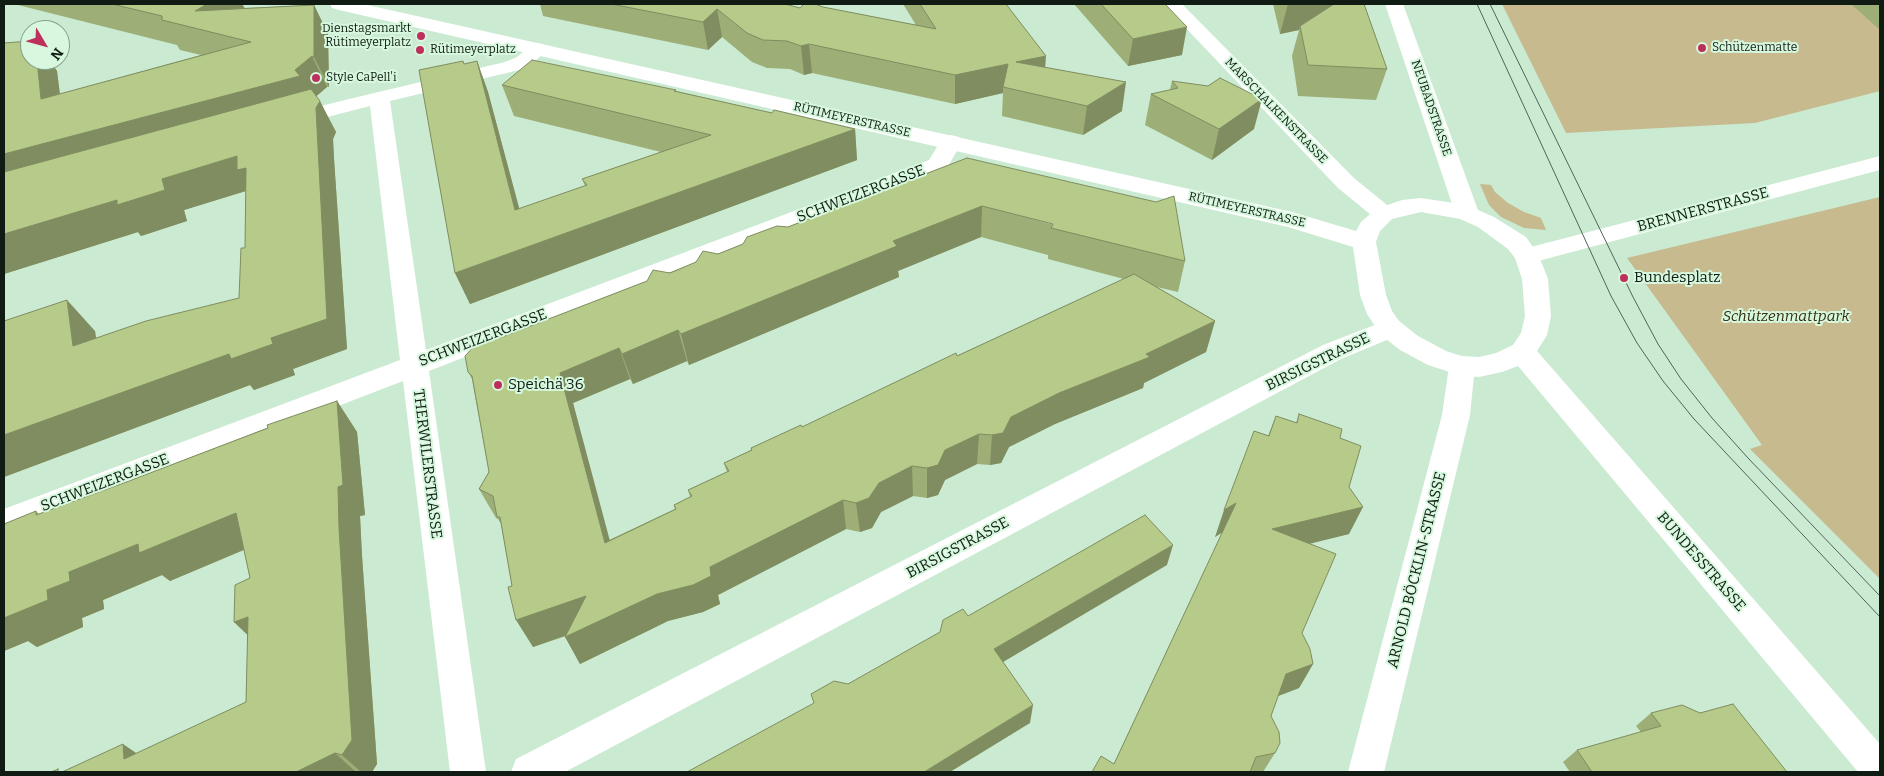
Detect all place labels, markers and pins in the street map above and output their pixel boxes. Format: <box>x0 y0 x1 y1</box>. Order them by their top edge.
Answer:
place label: Dienstagsmarkt Rütimeyerplatz <box>322 22 411 50</box>
marker: Dienstagsmarkt Rütimeyerplatz <box>415 30 427 42</box>
place label: Schützenmatte <box>1712 41 1797 55</box>
marker: Schützenmatte <box>1696 42 1708 54</box>
place label: Rütimeyerplatz <box>430 43 516 57</box>
marker: Rütimeyerplatz <box>414 44 426 56</box>
place label: Style CaPell'i <box>326 71 396 85</box>
marker: Style CaPell'i <box>310 72 322 84</box>
place label: Bundesplatz <box>1634 269 1720 287</box>
marker: Bundesplatz <box>1618 272 1630 284</box>
place label: Speichä 36 <box>508 376 583 394</box>
marker: Speichä 36 <box>492 379 504 391</box>

